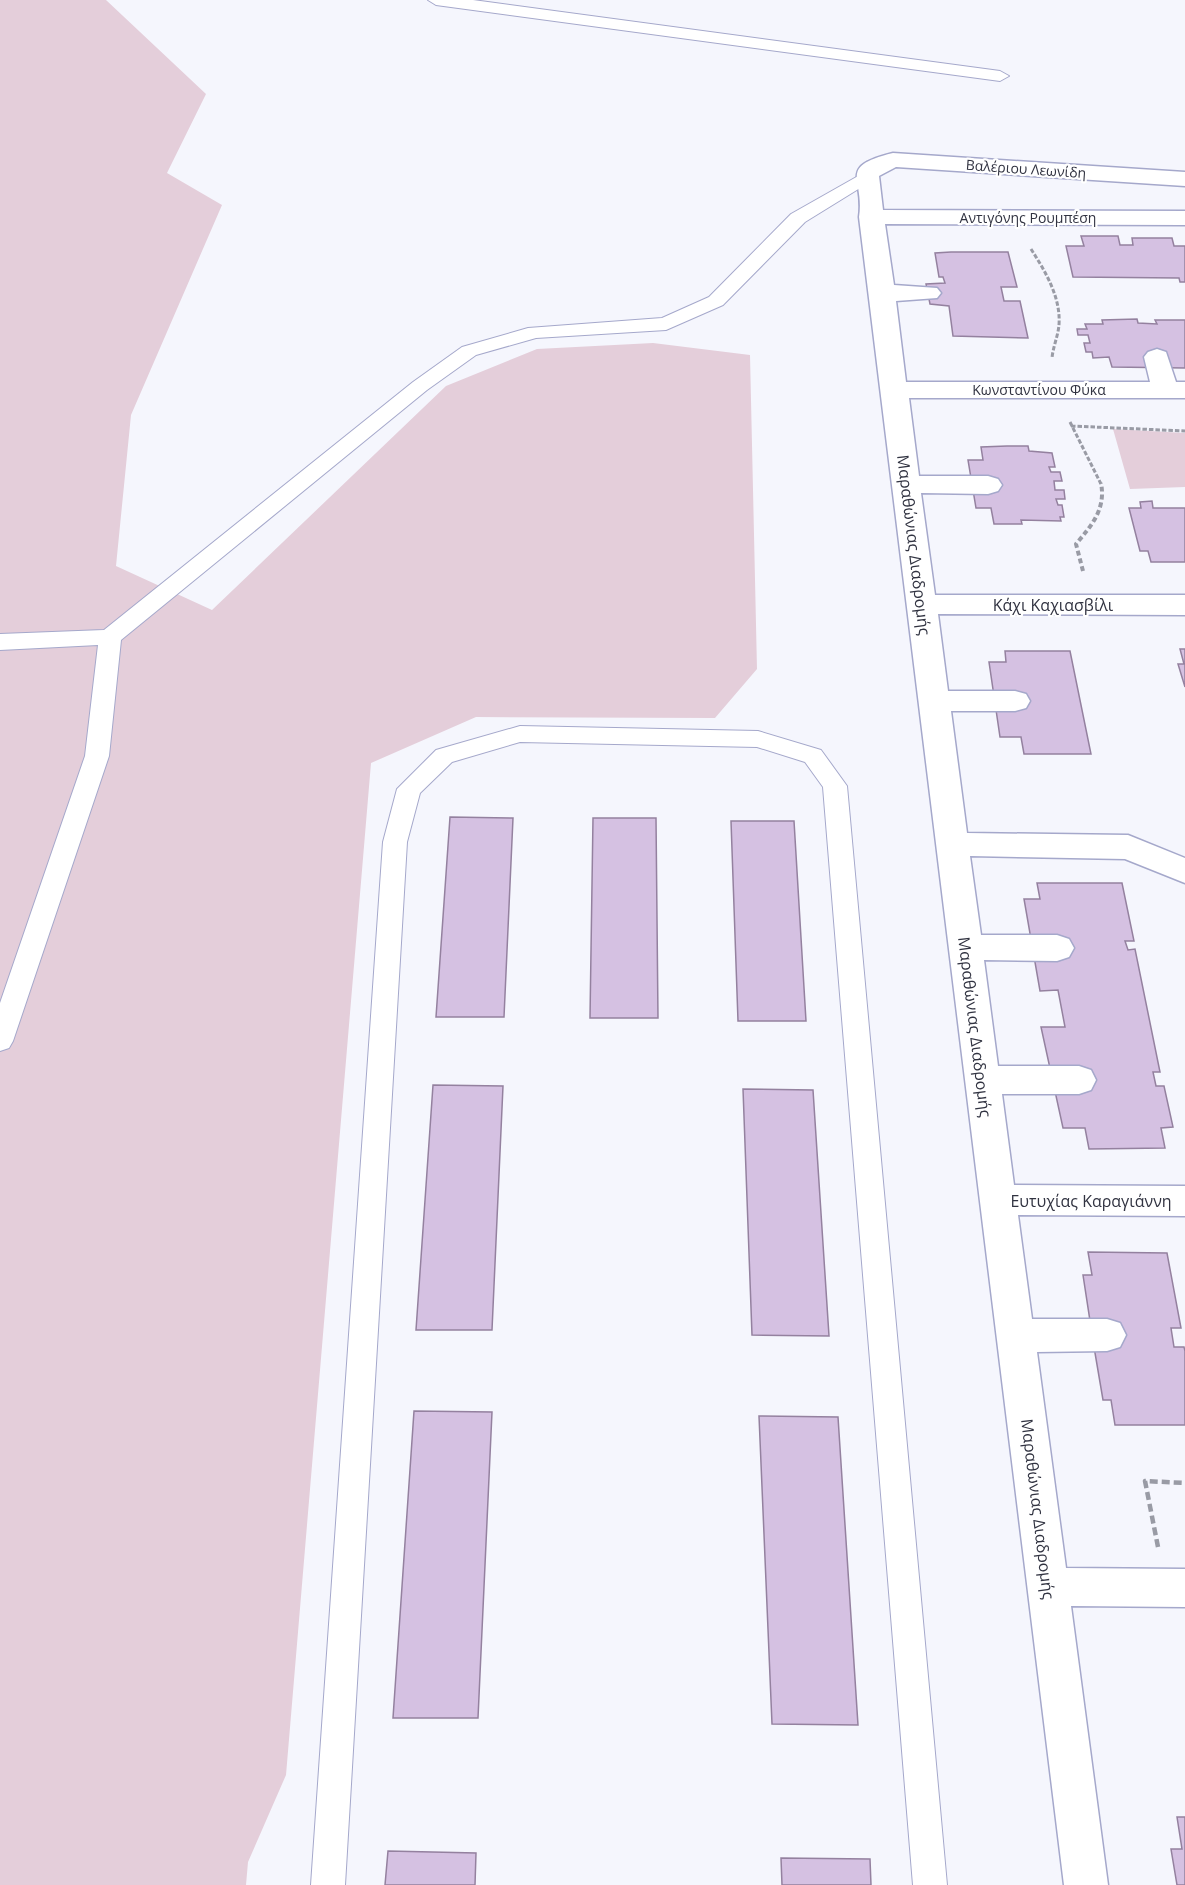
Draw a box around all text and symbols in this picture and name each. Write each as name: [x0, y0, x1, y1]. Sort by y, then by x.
street label: Βαλέριου Λεωνίδη: [965, 155, 1087, 182]
street label: Αντιγόνης Ρουμπέση: [960, 208, 1096, 227]
street label: Κωνσταντίνου Φύκα: [972, 380, 1106, 399]
street label: Μαραθώνιας Διαδρομής: [892, 453, 936, 637]
street label: Κάχι Καχιασβίλι: [993, 594, 1114, 616]
street label: Μαραθώνιας Διαδρομής: [953, 935, 997, 1119]
street label: Ευτυχίας Καραγιάννη: [1010, 1190, 1172, 1212]
street label: Μαραθώνιας Διαδρομής: [1016, 1417, 1060, 1601]

